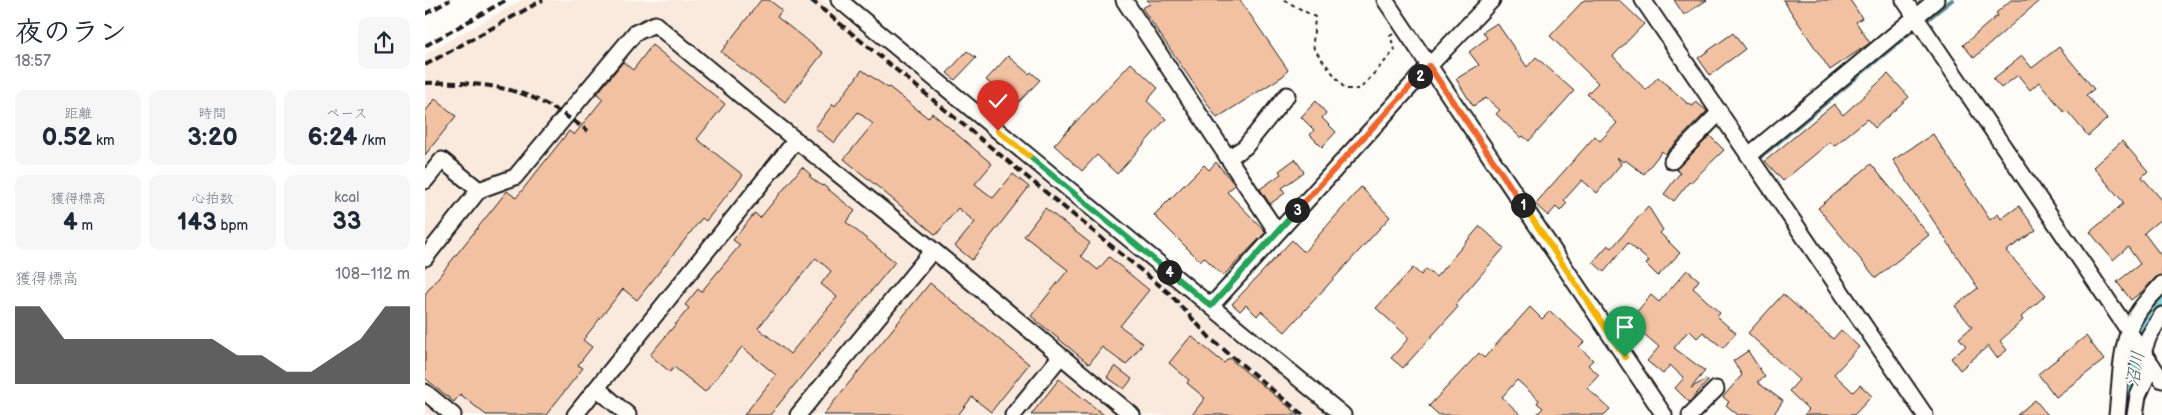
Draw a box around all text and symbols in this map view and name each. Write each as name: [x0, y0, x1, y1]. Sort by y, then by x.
text: 夜のラン: [15, 16, 127, 49]
button: share: [358, 17, 410, 69]
text: 18:57: [15, 52, 51, 71]
pin: 2: [1407, 64, 1433, 88]
text: 2: [1416, 68, 1425, 85]
pin: [977, 80, 1019, 131]
icon: check: [984, 87, 1012, 115]
text: 距離: [64, 105, 92, 122]
text: 時間: [198, 105, 226, 122]
text: ペース: [326, 105, 367, 122]
text: 0.52: [42, 122, 92, 153]
text: 3:20: [187, 122, 238, 153]
text: 6:24: [308, 122, 358, 153]
text: km: [92, 132, 115, 149]
text: /km: [358, 132, 386, 149]
text: kcal: [334, 189, 359, 206]
text: 獲得標高: [50, 190, 106, 207]
text: 心拍数: [191, 190, 233, 207]
pin: 1: [1511, 192, 1535, 218]
text: 1: [1521, 197, 1526, 214]
pin: 3: [1285, 198, 1309, 222]
text: 3: [1293, 202, 1302, 219]
text: 33: [332, 206, 361, 237]
text: 4: [63, 207, 78, 238]
text: 143: [177, 207, 217, 238]
text: m: [78, 217, 93, 234]
text: bpm: [217, 217, 248, 234]
pin: 4: [1157, 260, 1181, 284]
text: 4: [1165, 264, 1174, 281]
text: 108–112 m: [335, 265, 410, 284]
text: 獲得標高: [15, 270, 79, 289]
pin: [1604, 306, 1646, 357]
icon: arrive: [1611, 313, 1639, 341]
water label: 沼川: [2122, 350, 2149, 389]

